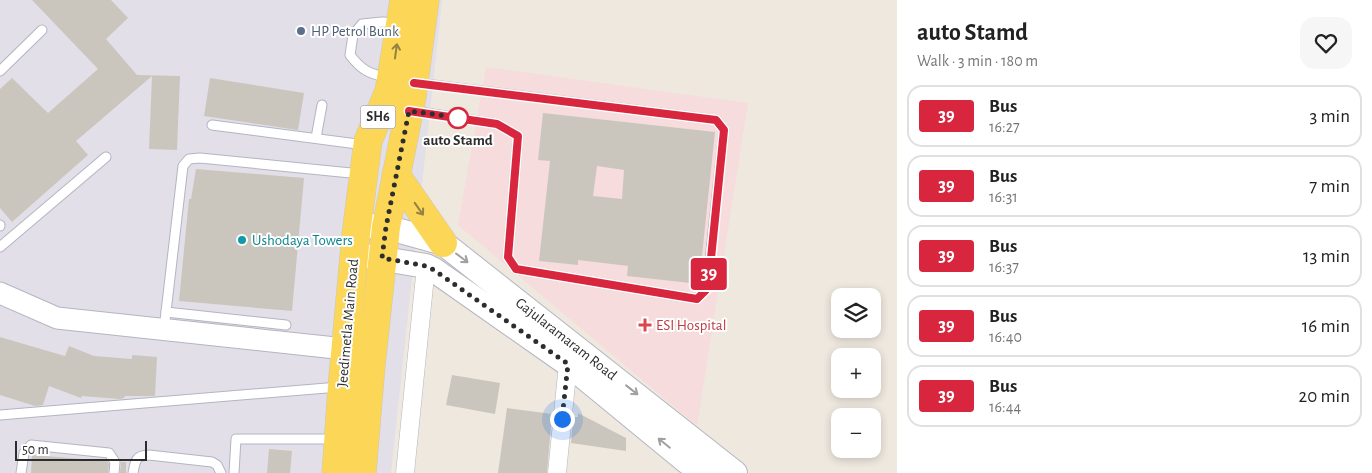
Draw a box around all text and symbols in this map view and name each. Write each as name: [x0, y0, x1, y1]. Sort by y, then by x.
button: heart: [1300, 17, 1352, 69]
text: auto Stamd: [917, 21, 1028, 45]
place label: HP Petrol Bunk: [311, 24, 399, 39]
marker: HP Petrol Bunk: [295, 25, 307, 37]
one-way arrow: [391, 43, 401, 59]
text: Walk · 3 min · 180 m: [917, 53, 1038, 69]
text: Bus: [989, 97, 1017, 116]
road number: SH6: [360, 105, 396, 128]
marker: auto Stamd: [447, 107, 469, 129]
text: 39: [938, 107, 955, 125]
text: 3 min: [1309, 107, 1350, 126]
text: 16:27: [989, 119, 1020, 135]
place label: auto Stamd: [423, 133, 493, 148]
text: Bus: [989, 167, 1017, 186]
text: 39: [938, 177, 955, 195]
text: 7 min: [1309, 177, 1350, 196]
text: 16:31: [989, 189, 1018, 205]
one-way arrow: [414, 202, 424, 216]
place label: Ushodaya Towers: [252, 233, 353, 248]
marker: Ushodaya Towers: [236, 234, 248, 246]
text: Bus: [989, 237, 1017, 256]
text: 39: [938, 247, 955, 265]
text: 13 min: [1303, 247, 1350, 266]
one-way arrow: [455, 253, 469, 263]
street label: Jeedimetla Main Road: [335, 258, 361, 388]
line badge: 39: [686, 258, 732, 290]
text: 16:37: [989, 259, 1019, 275]
text: 39: [701, 265, 717, 283]
map controls: [831, 288, 881, 458]
button: layers: [831, 288, 881, 338]
street label: Gajularamaram Road: [513, 295, 620, 383]
text: Bus: [989, 307, 1017, 326]
text: 39: [938, 317, 955, 335]
text: 16 min: [1302, 317, 1350, 336]
marker: ESI Hospital: [638, 318, 652, 332]
place label: ESI Hospital: [656, 318, 726, 333]
text: 16:40: [989, 329, 1022, 345]
button: +: [831, 348, 881, 398]
text: Bus: [989, 377, 1017, 396]
one-way arrow: [625, 385, 638, 396]
text: 39: [938, 387, 955, 405]
text: 20 min: [1299, 387, 1350, 406]
text: 16:44: [989, 399, 1021, 415]
your location: [550, 407, 575, 432]
button: −: [831, 408, 881, 458]
scale bar: [15, 438, 148, 461]
one-way arrow: [658, 438, 671, 449]
text: 50 m: [22, 443, 49, 457]

